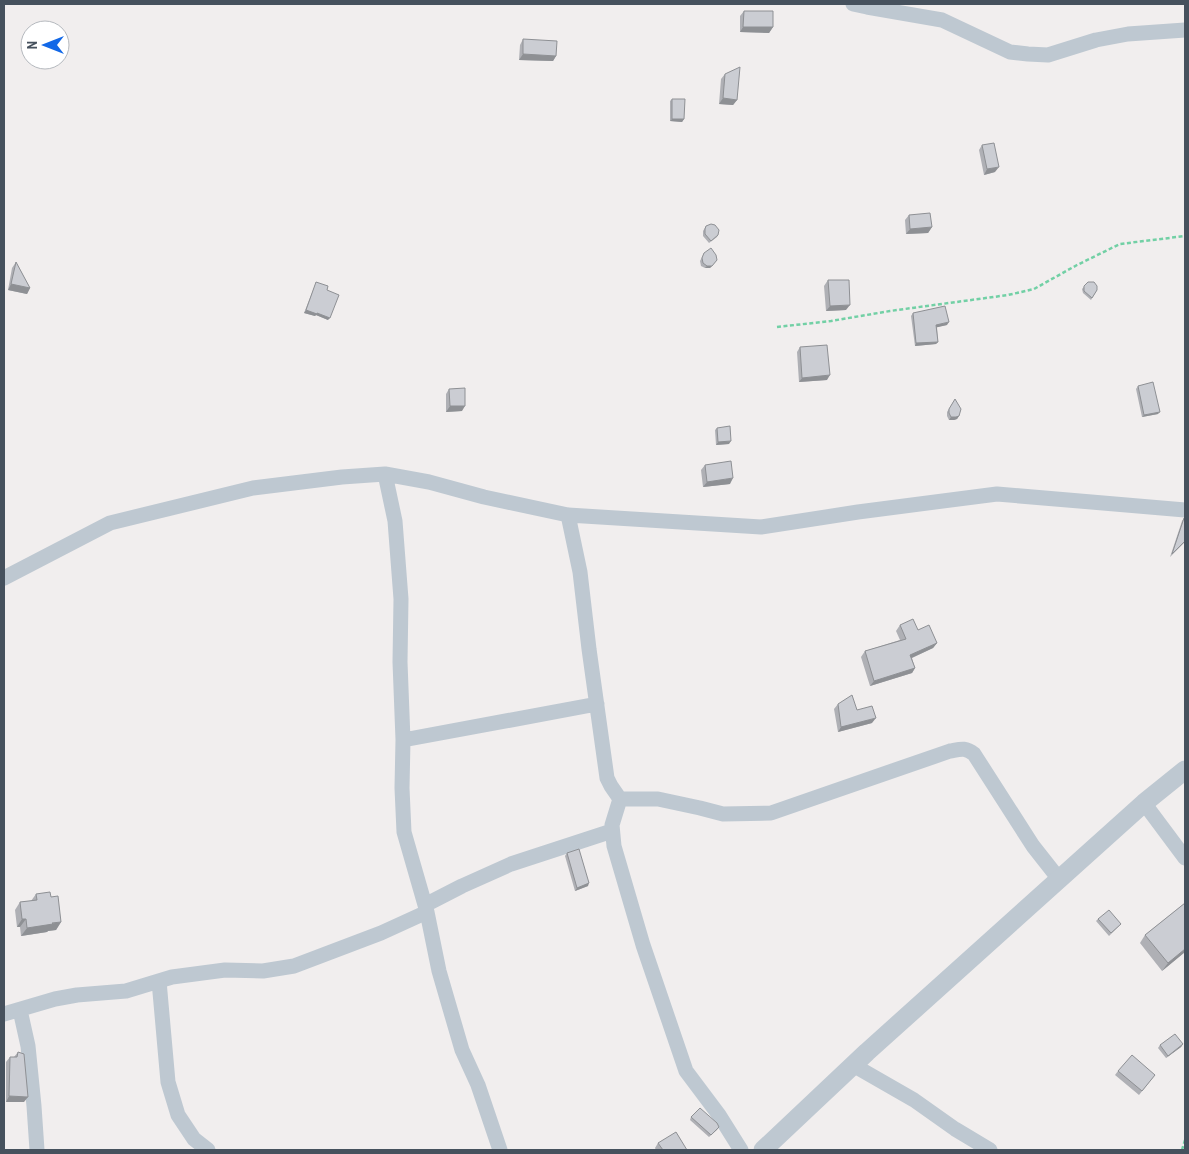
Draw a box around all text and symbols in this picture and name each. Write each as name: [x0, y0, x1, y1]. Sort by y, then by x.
north arrow: [20, 20, 70, 70]
text: N: [23, 41, 41, 49]

